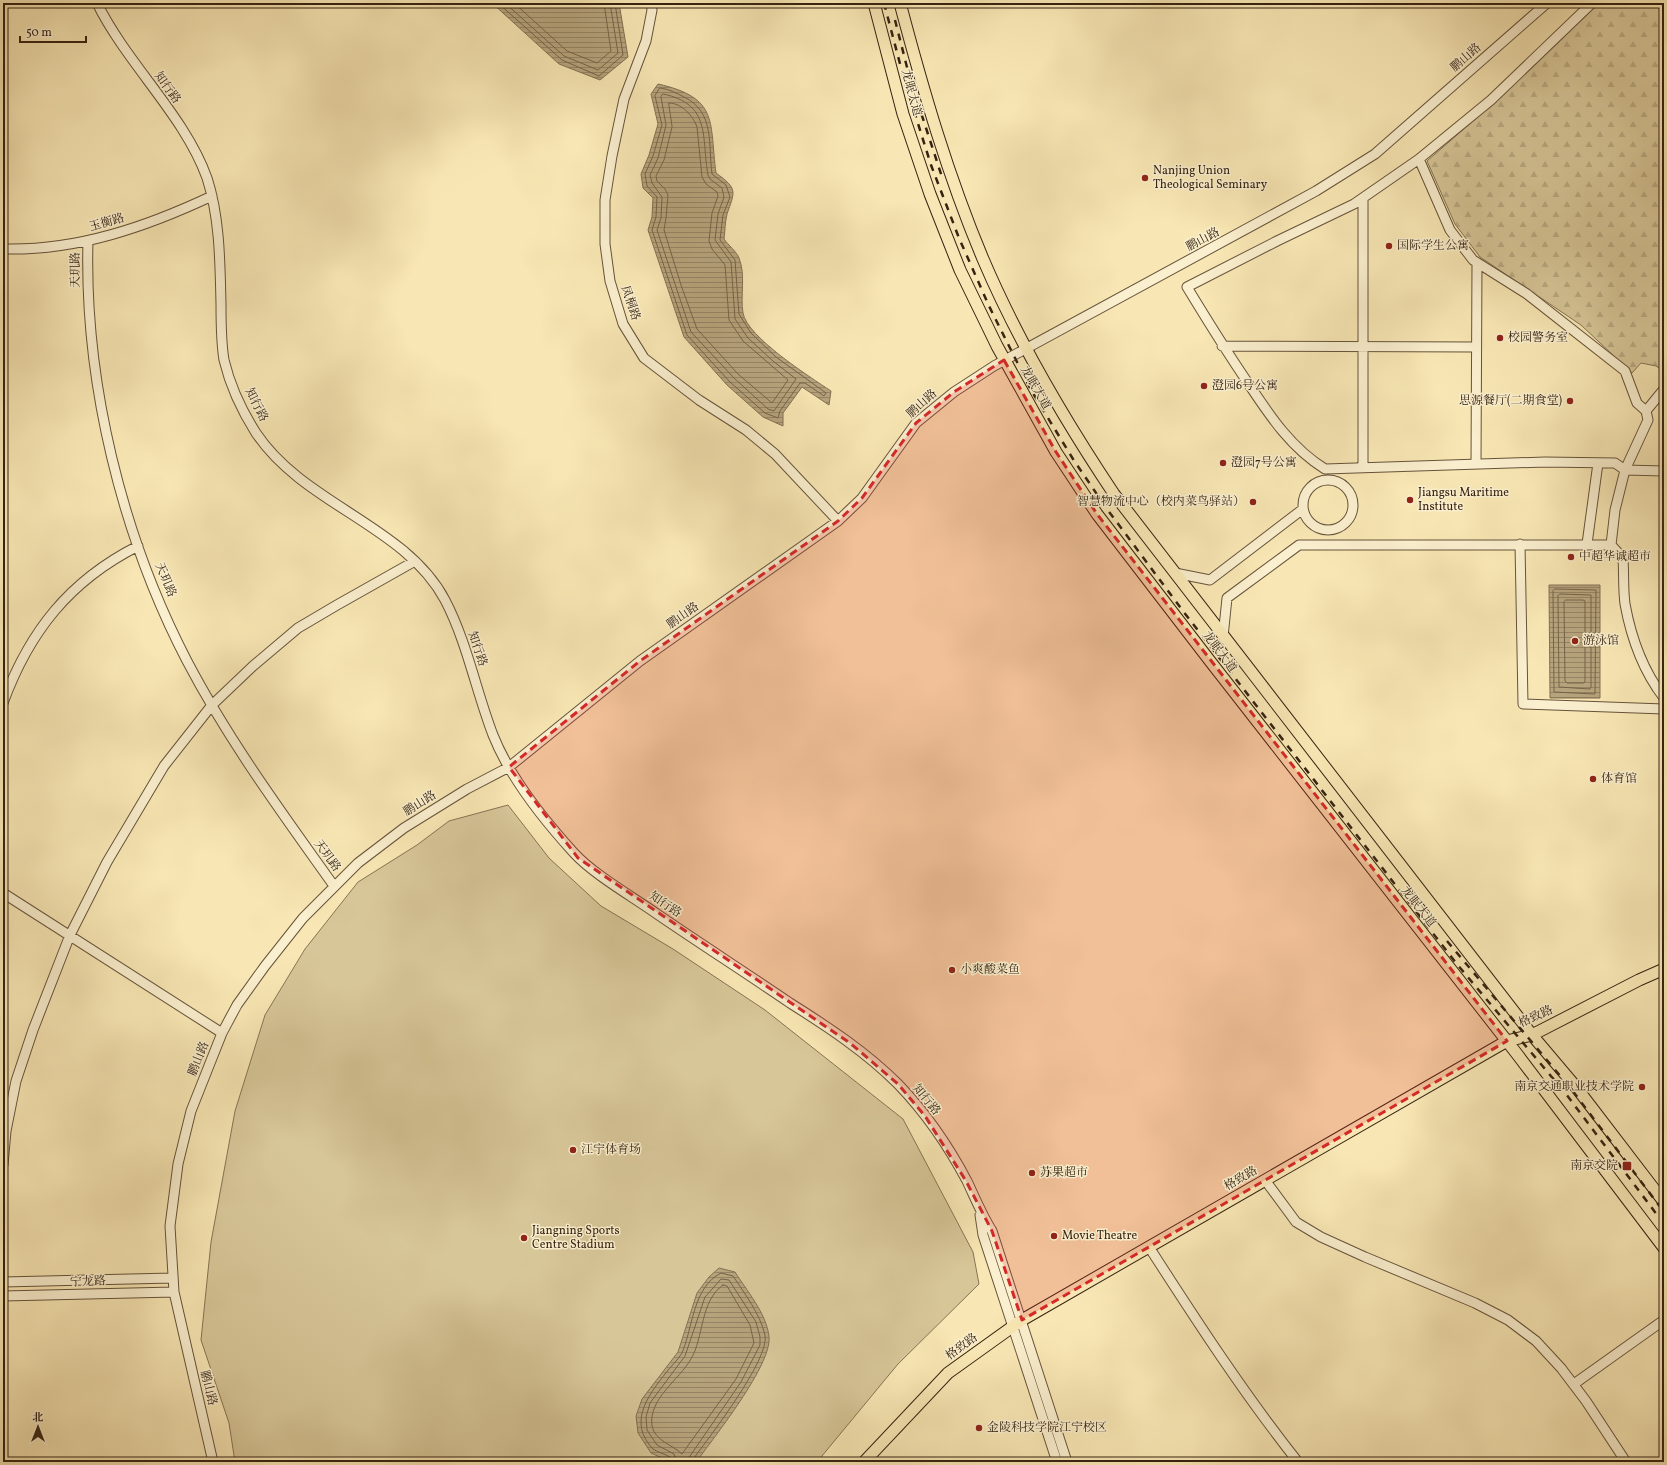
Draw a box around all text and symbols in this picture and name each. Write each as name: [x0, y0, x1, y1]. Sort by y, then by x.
scale bar: [20, 18, 86, 44]
text: 50 m: [26, 25, 52, 41]
street label: 鹏山路: [1447, 40, 1485, 76]
street label: 龙眠大道: [897, 68, 925, 118]
street label: 知行路: [150, 69, 184, 107]
place label: Nanjing Union Theological Seminary: [1153, 163, 1268, 193]
marker: Nanjing Union Theological Seminary: [1140, 173, 1150, 183]
street label: 玉衡路: [87, 210, 127, 236]
street label: 鹏山路: [1183, 224, 1223, 256]
place label: 国际学生公寓: [1397, 238, 1469, 254]
marker: 国际学生公寓: [1384, 241, 1394, 251]
street label: 天玑路: [68, 252, 84, 288]
street label: 凤桐路: [617, 283, 643, 323]
place label: 校园警务室: [1508, 330, 1568, 346]
marker: 校园警务室: [1495, 333, 1505, 343]
street label: 龙眠大道: [1016, 363, 1054, 413]
place label: 澄园6号公寓: [1212, 378, 1278, 394]
marker: 澄园6号公寓: [1199, 381, 1209, 391]
street label: 知行路: [241, 385, 271, 425]
street label: 鹏山路: [903, 386, 941, 422]
place label: 思源餐厅(二期食堂): [1459, 393, 1562, 409]
marker: 思源餐厅(二期食堂): [1565, 396, 1575, 406]
place label: 澄园7号公寓: [1231, 455, 1297, 471]
marker: 澄园7号公寓: [1218, 458, 1228, 468]
place label: Jiangsu Maritime Institute: [1418, 485, 1509, 515]
place label: 智慧物流中心（校内菜鸟驿站）: [1077, 494, 1245, 510]
marker: Jiangsu Maritime Institute: [1405, 495, 1415, 505]
marker: 智慧物流中心（校内菜鸟驿站）: [1248, 497, 1258, 507]
place label: 中超华诚超市: [1579, 549, 1651, 565]
marker: 中超华诚超市: [1566, 552, 1576, 562]
street label: 天玑路: [151, 560, 179, 600]
street label: 鹏山路: [664, 599, 702, 633]
street label: 龙眠大道: [1198, 628, 1240, 676]
street label: 知行路: [464, 629, 490, 669]
place label: 游泳馆: [1583, 633, 1619, 649]
marker: 游泳馆: [1570, 636, 1580, 646]
place label: 体育馆: [1601, 771, 1637, 787]
marker: 体育馆: [1588, 774, 1598, 784]
street label: 鹏山路: [400, 788, 440, 820]
street label: 天玑路: [310, 837, 344, 875]
street label: 龙眠大道: [1397, 883, 1439, 931]
street label: 知行路: [646, 888, 684, 922]
place label: 小爽酸菜鱼: [960, 962, 1020, 978]
marker: 小爽酸菜鱼: [947, 965, 957, 975]
street label: 格致路: [1516, 1002, 1556, 1032]
street label: 鹏山路: [185, 1039, 213, 1079]
place label: 南京交通职业技术学院: [1514, 1079, 1634, 1095]
street label: 知行路: [908, 1081, 944, 1119]
marker: 南京交通职业技术学院: [1637, 1082, 1647, 1092]
place label: 江宁体育场: [581, 1142, 641, 1158]
marker: 江宁体育场: [568, 1145, 578, 1155]
place label: 南京交院: [1570, 1158, 1618, 1174]
marker: 南京交院: [1621, 1160, 1633, 1172]
street label: 格致路: [1221, 1163, 1261, 1195]
place label: 苏果超市: [1040, 1165, 1088, 1181]
marker: 苏果超市: [1027, 1168, 1037, 1178]
place label: Jiangning Sports Centre Stadium: [532, 1223, 620, 1253]
place label: Movie Theatre: [1062, 1228, 1138, 1244]
marker: Movie Theatre: [1049, 1231, 1059, 1241]
marker: Jiangning Sports Centre Stadium: [519, 1233, 529, 1243]
street label: 宁龙路: [70, 1273, 106, 1291]
street label: 格致路: [943, 1330, 981, 1364]
street label: 鹏山路: [196, 1369, 220, 1407]
north arrow: [18, 1407, 58, 1447]
text: 北: [33, 1411, 44, 1426]
place label: 金陵科技学院江宁校区: [987, 1420, 1107, 1436]
marker: 金陵科技学院江宁校区: [974, 1423, 984, 1433]

